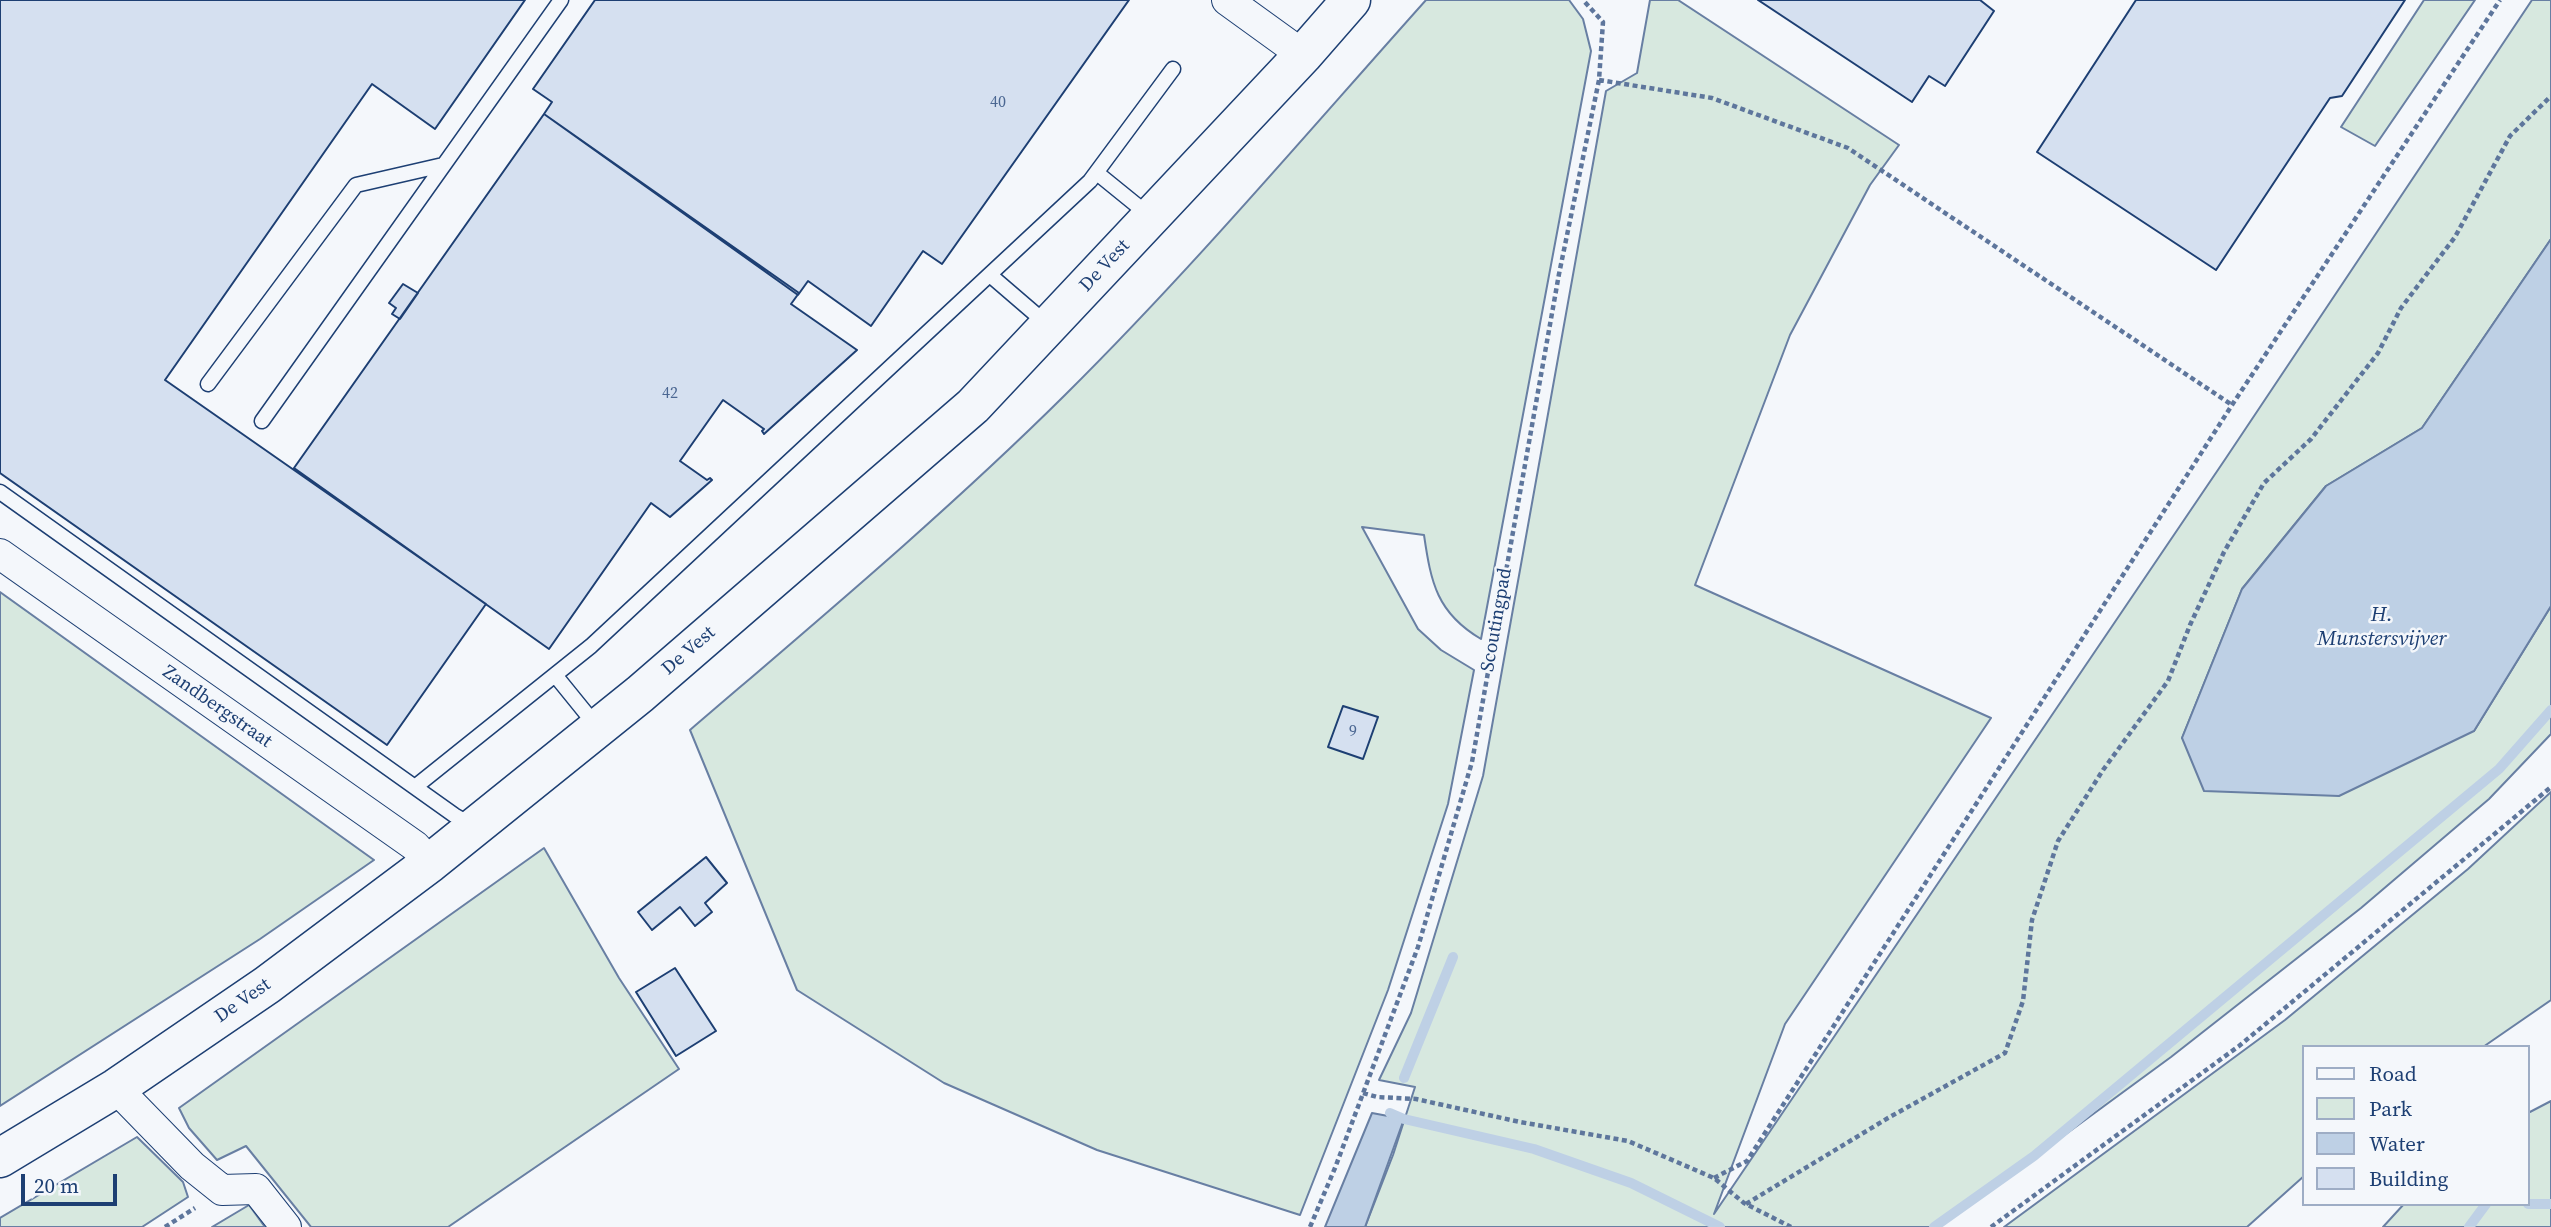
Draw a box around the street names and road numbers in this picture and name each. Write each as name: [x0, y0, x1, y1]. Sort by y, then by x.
street label: De Vest: [1075, 235, 1135, 297]
street label: Scoutingpad: [1477, 566, 1517, 674]
street label: De Vest: [658, 622, 720, 680]
street label: Zandbergstraat: [158, 661, 276, 753]
street label: De Vest: [211, 974, 275, 1028]

